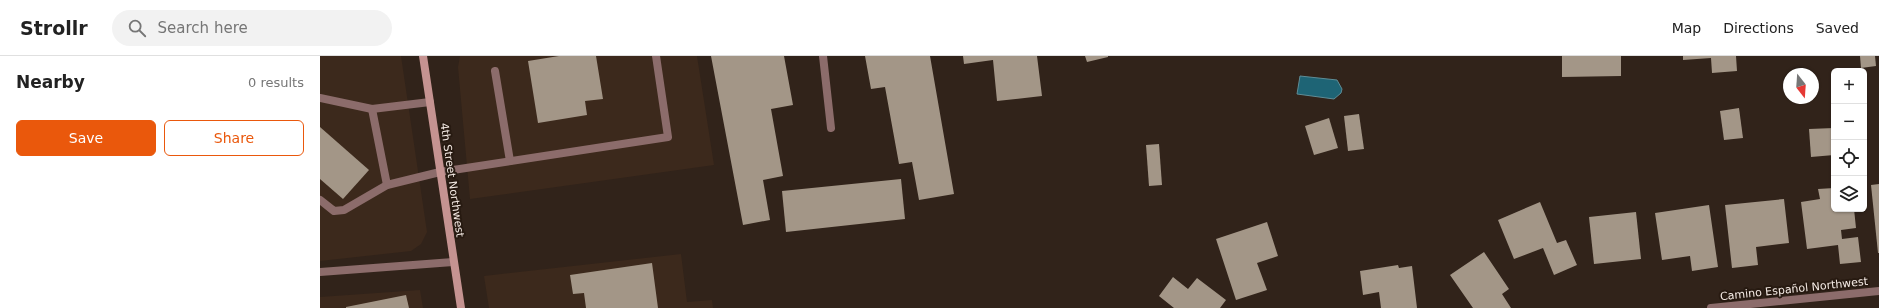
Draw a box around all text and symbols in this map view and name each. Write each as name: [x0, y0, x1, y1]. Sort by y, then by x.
search box: [112, 10, 392, 46]
text: Strollr: [20, 17, 88, 39]
icon: search: [126, 17, 148, 39]
text: Search here: [158, 19, 248, 37]
text: Map: [1672, 20, 1701, 36]
text: Directions: [1723, 20, 1794, 36]
text: Saved: [1816, 20, 1859, 36]
north arrow: [1783, 68, 1819, 104]
map controls: [1831, 68, 1867, 212]
button: +: [1831, 68, 1867, 104]
text: Nearby: [16, 72, 85, 92]
text: 0 results: [248, 75, 304, 90]
button: −: [1831, 104, 1867, 140]
button: Save: [16, 120, 156, 156]
button: Share: [164, 120, 304, 156]
street label: 4th Street Northwest: [438, 122, 467, 239]
button: locate: [1831, 140, 1867, 176]
button: layers: [1831, 176, 1867, 212]
street label: Camino Español Northwest: [1719, 275, 1869, 303]

